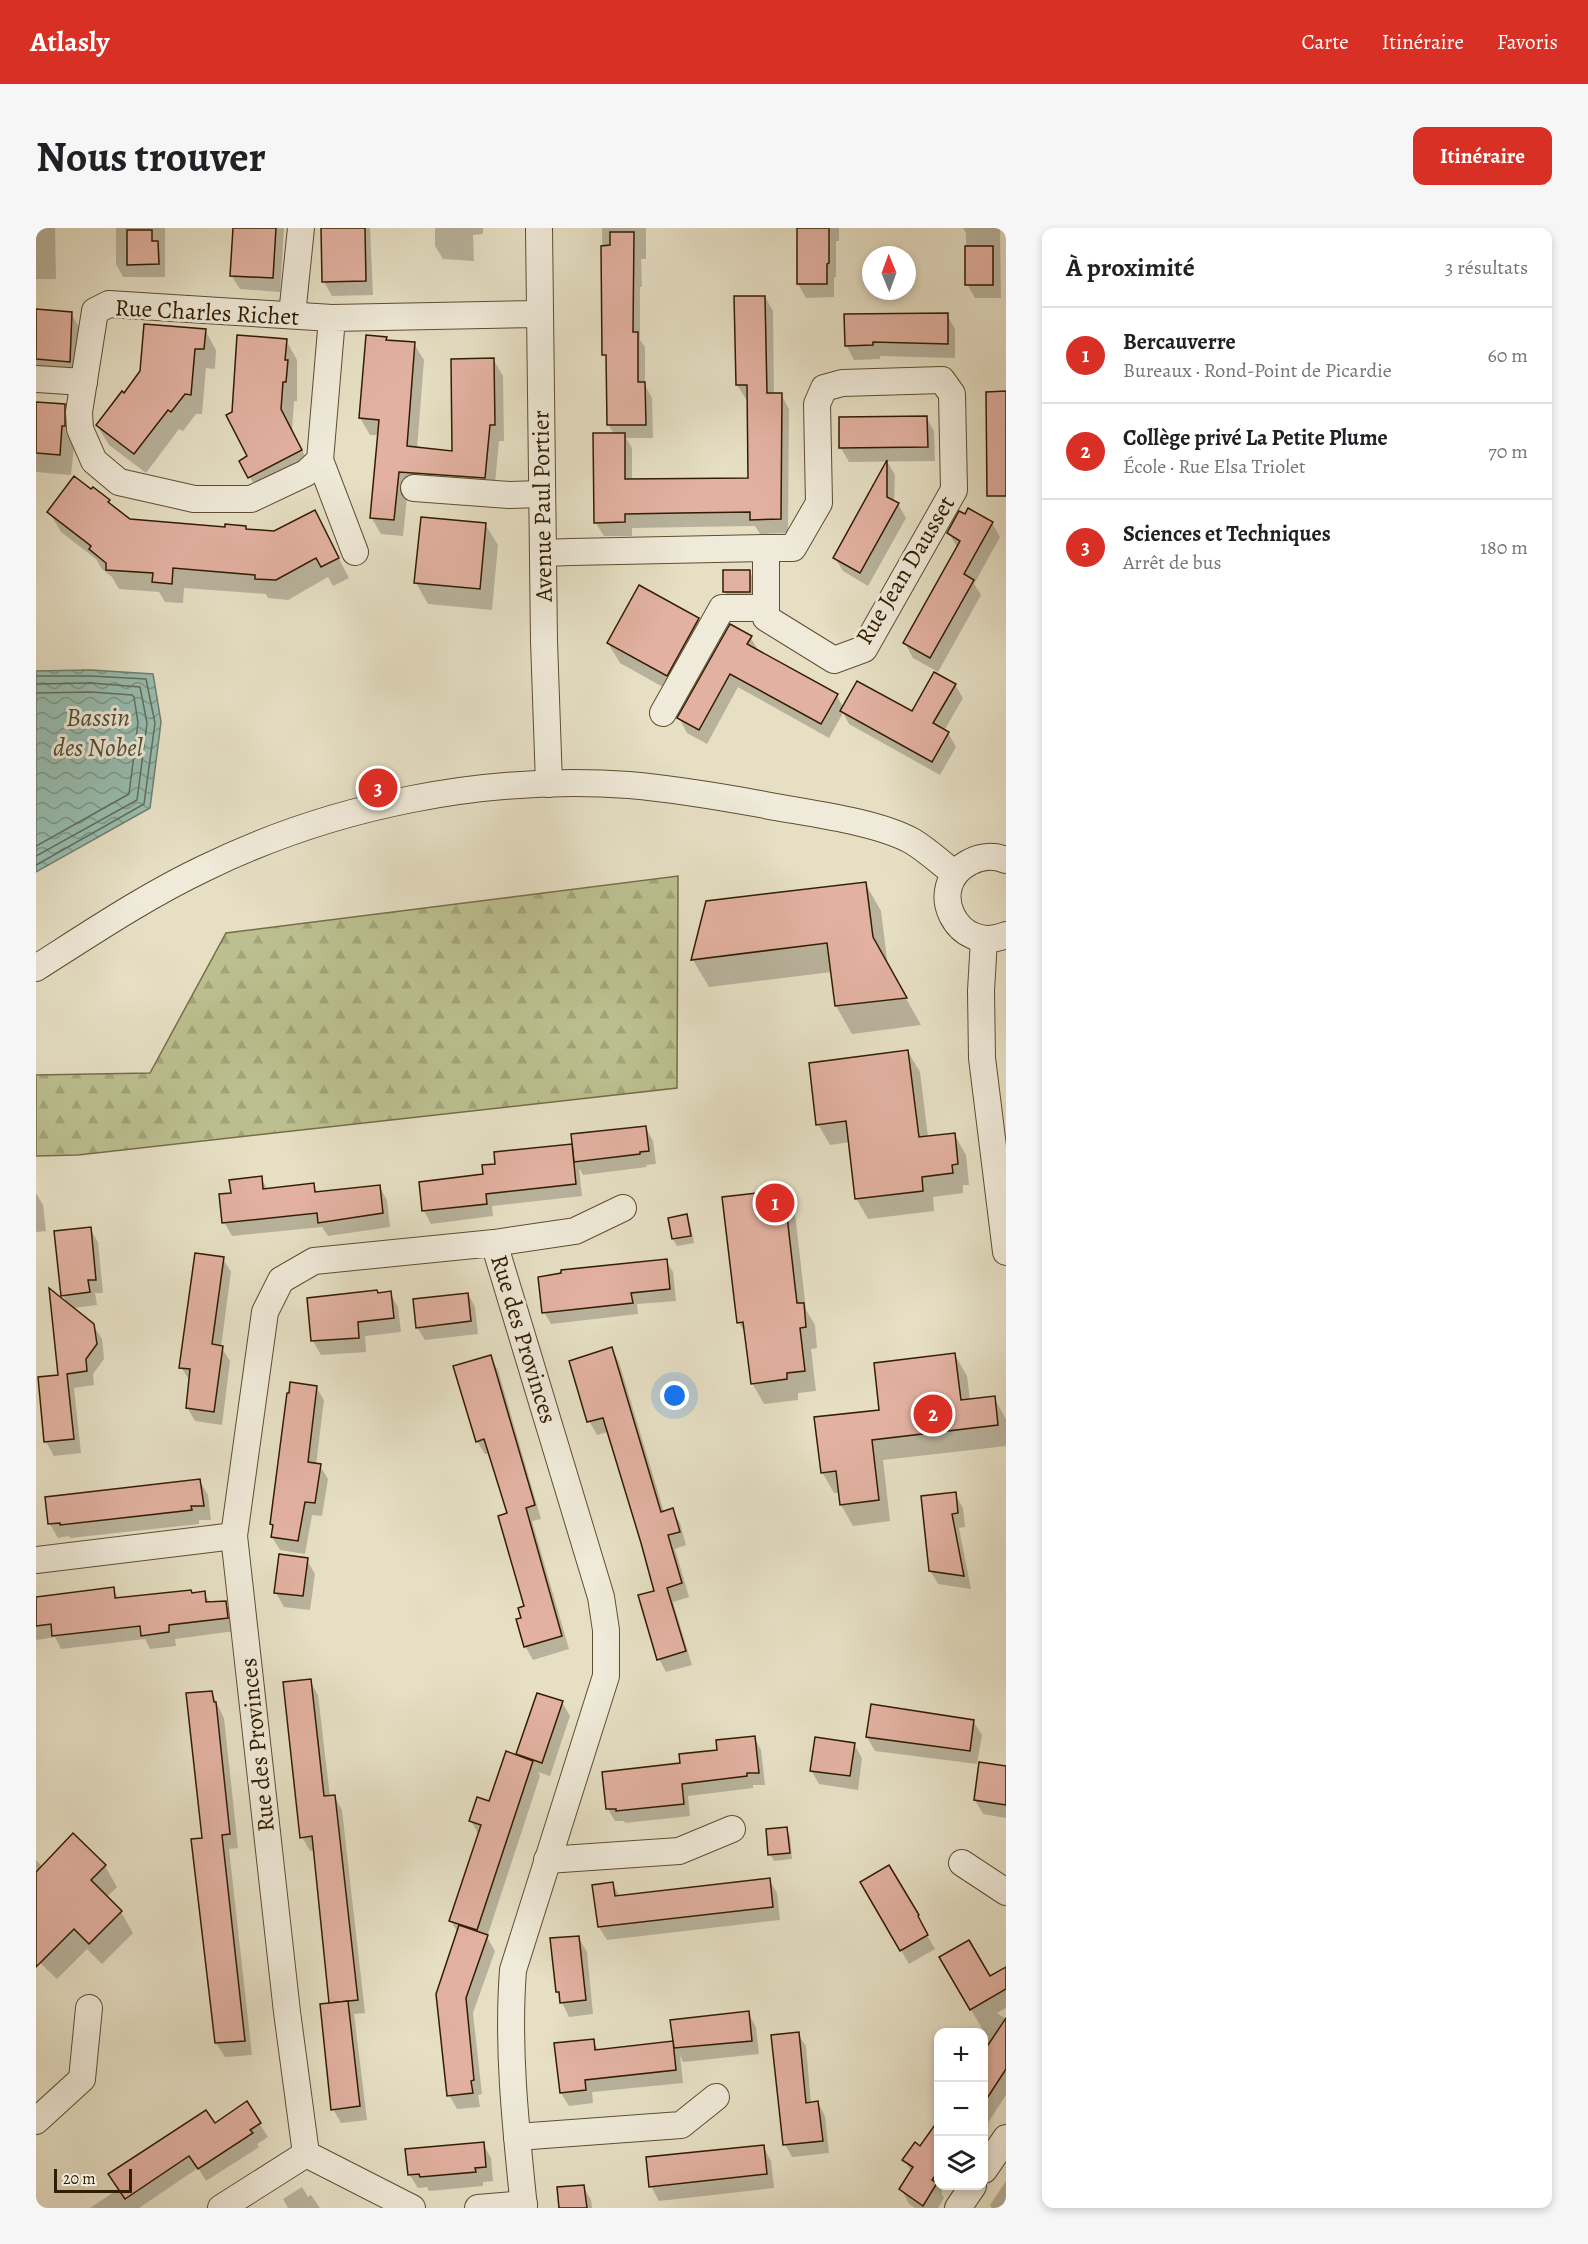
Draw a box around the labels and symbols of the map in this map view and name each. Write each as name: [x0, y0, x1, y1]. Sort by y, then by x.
north arrow: [862, 246, 916, 300]
street label: Rue Charles Richet: [114, 291, 300, 333]
street label: Avenue Paul Portier: [524, 410, 560, 603]
street label: Rue Jean Dausset: [848, 490, 962, 650]
water label: Bassin des Nobel: [53, 700, 144, 765]
pin: 3: [358, 766, 398, 810]
pin: 1: [756, 1180, 794, 1226]
street label: Rue des Provinces: [483, 1251, 565, 1427]
your location: [660, 1381, 689, 1410]
pin: 2: [914, 1392, 952, 1436]
street label: Rue des Provinces: [232, 1656, 282, 1834]
scale bar: [54, 2166, 132, 2194]

